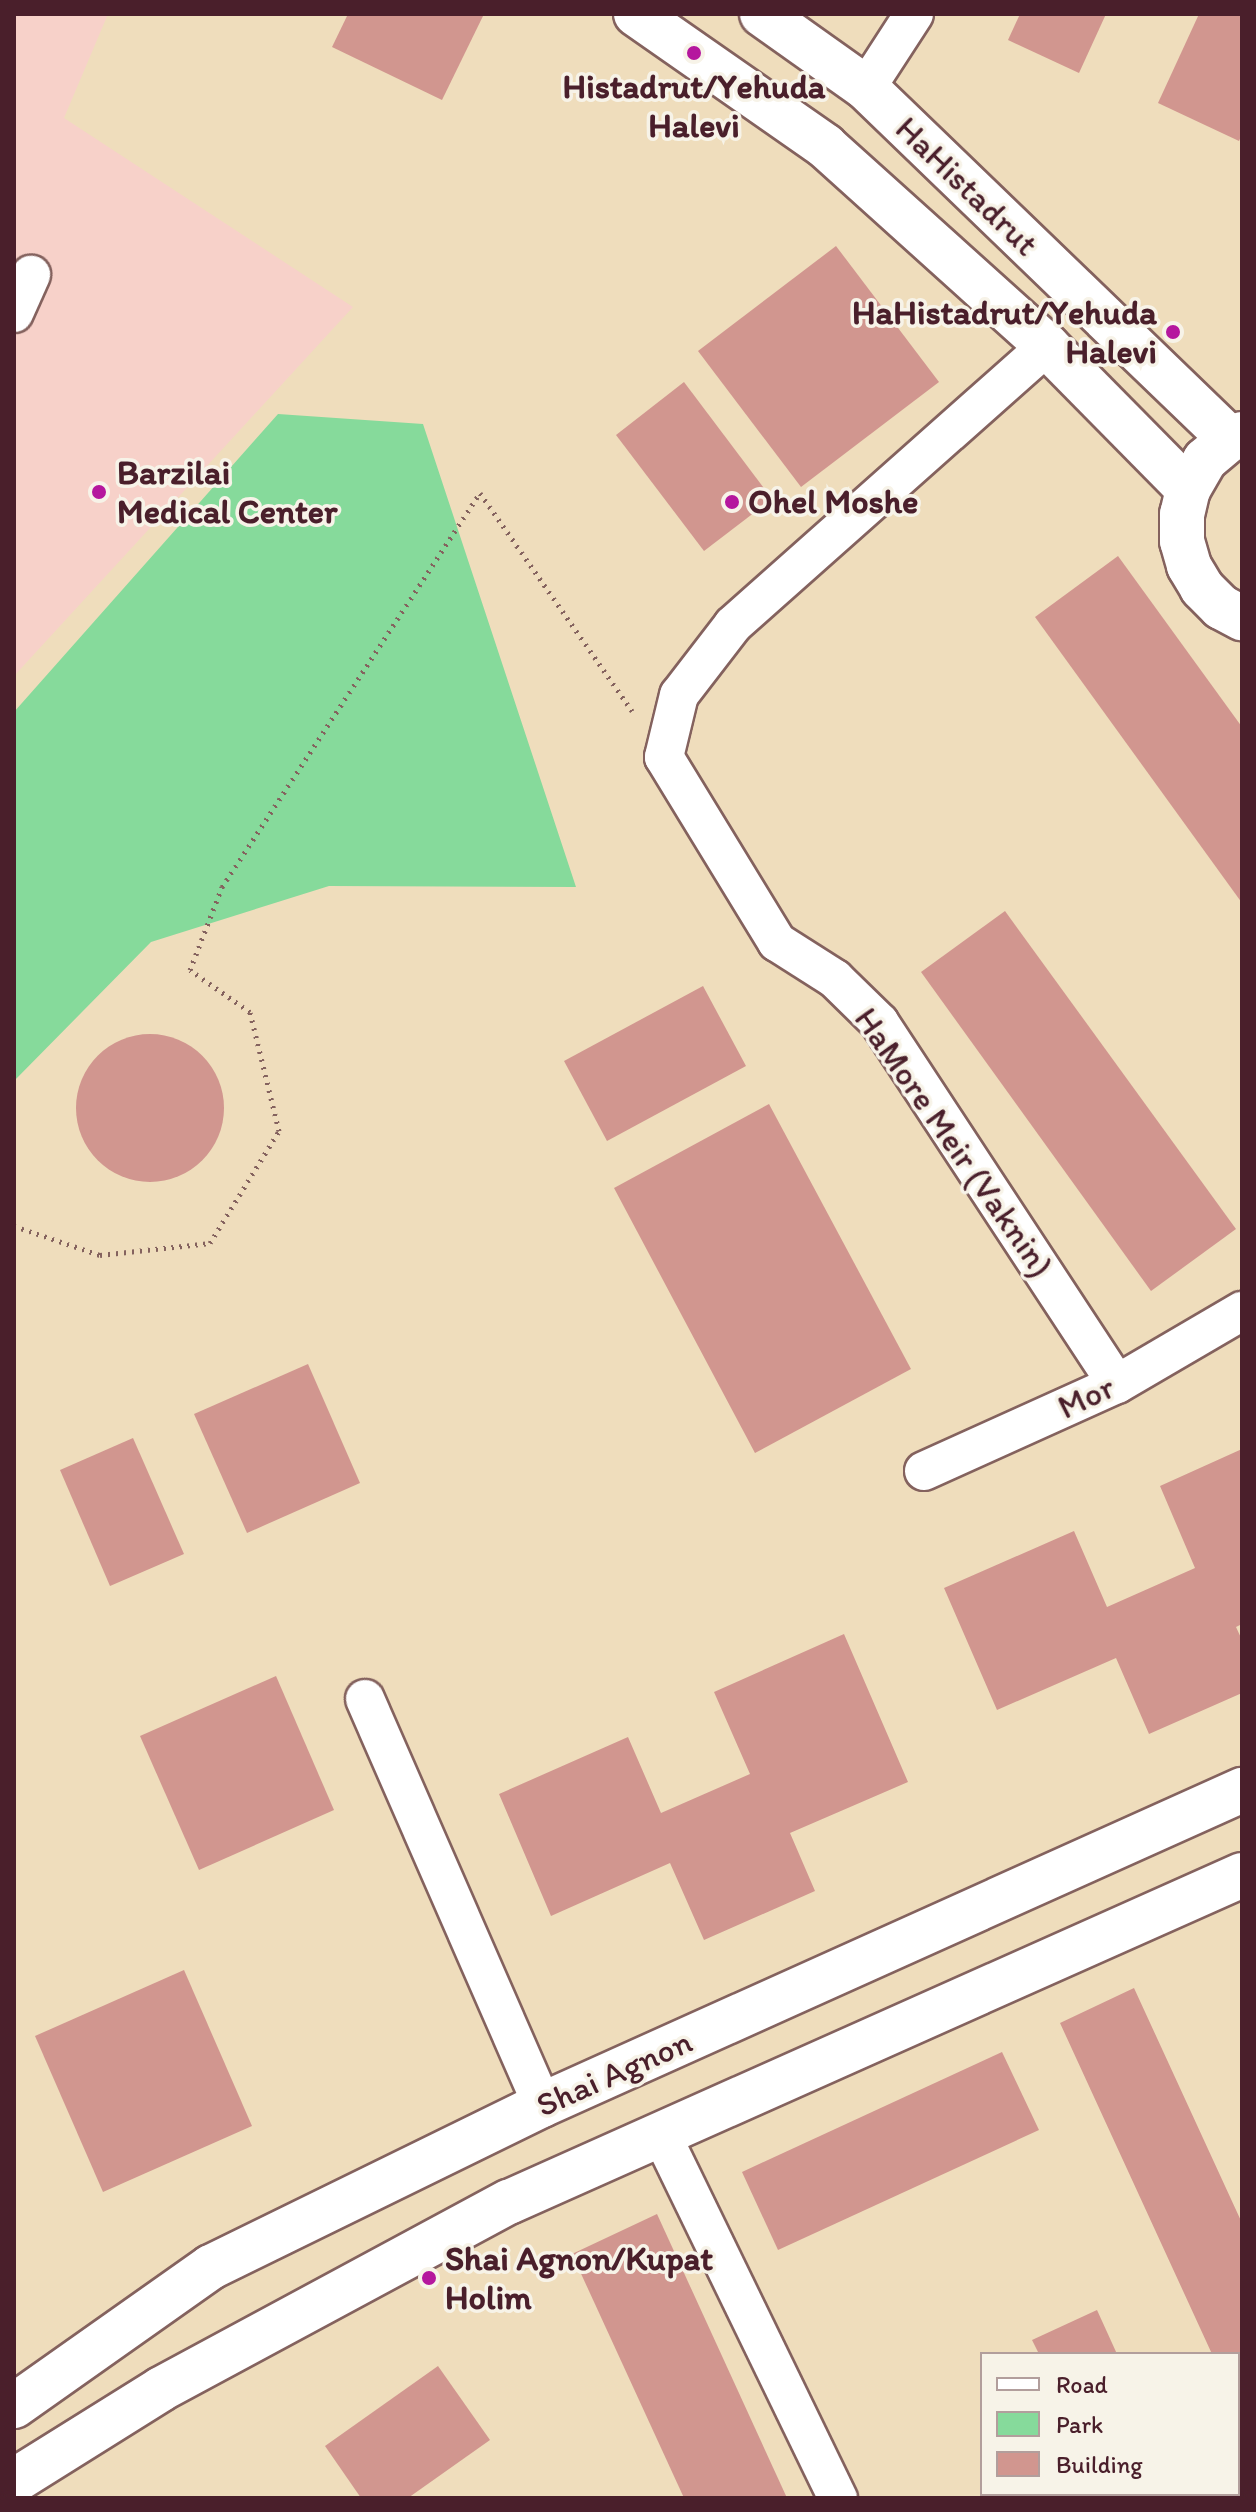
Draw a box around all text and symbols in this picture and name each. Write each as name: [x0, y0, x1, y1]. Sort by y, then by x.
marker: Histadrut/Yehuda Halevi: [685, 44, 703, 62]
place label: Histadrut/Yehuda Halevi: [563, 66, 825, 146]
street label: HaHistadrut: [887, 108, 1047, 264]
place label: HaHistadrut/Yehuda Halevi: [852, 292, 1157, 372]
marker: HaHistadrut/Yehuda Halevi: [1164, 323, 1182, 341]
place label: Barzilai Medical Center: [117, 452, 337, 532]
marker: Barzilai Medical Center: [88, 481, 110, 503]
place label: Ohel Moshe: [748, 482, 917, 522]
marker: Ohel Moshe: [723, 493, 741, 511]
street label: HaMore Meir (Vaknin): [846, 1000, 1062, 1284]
street label: Mor: [1051, 1366, 1121, 1428]
street label: Shai Agnon: [530, 2021, 698, 2125]
place label: Shai Agnon/Kupat Holim: [445, 2238, 712, 2318]
marker: Shai Agnon/Kupat Holim: [420, 2269, 438, 2287]
legend: [980, 2352, 1240, 2496]
text: Road: [1056, 2370, 1108, 2399]
text: Park: [1056, 2410, 1103, 2439]
text: Building: [1056, 2450, 1143, 2479]

